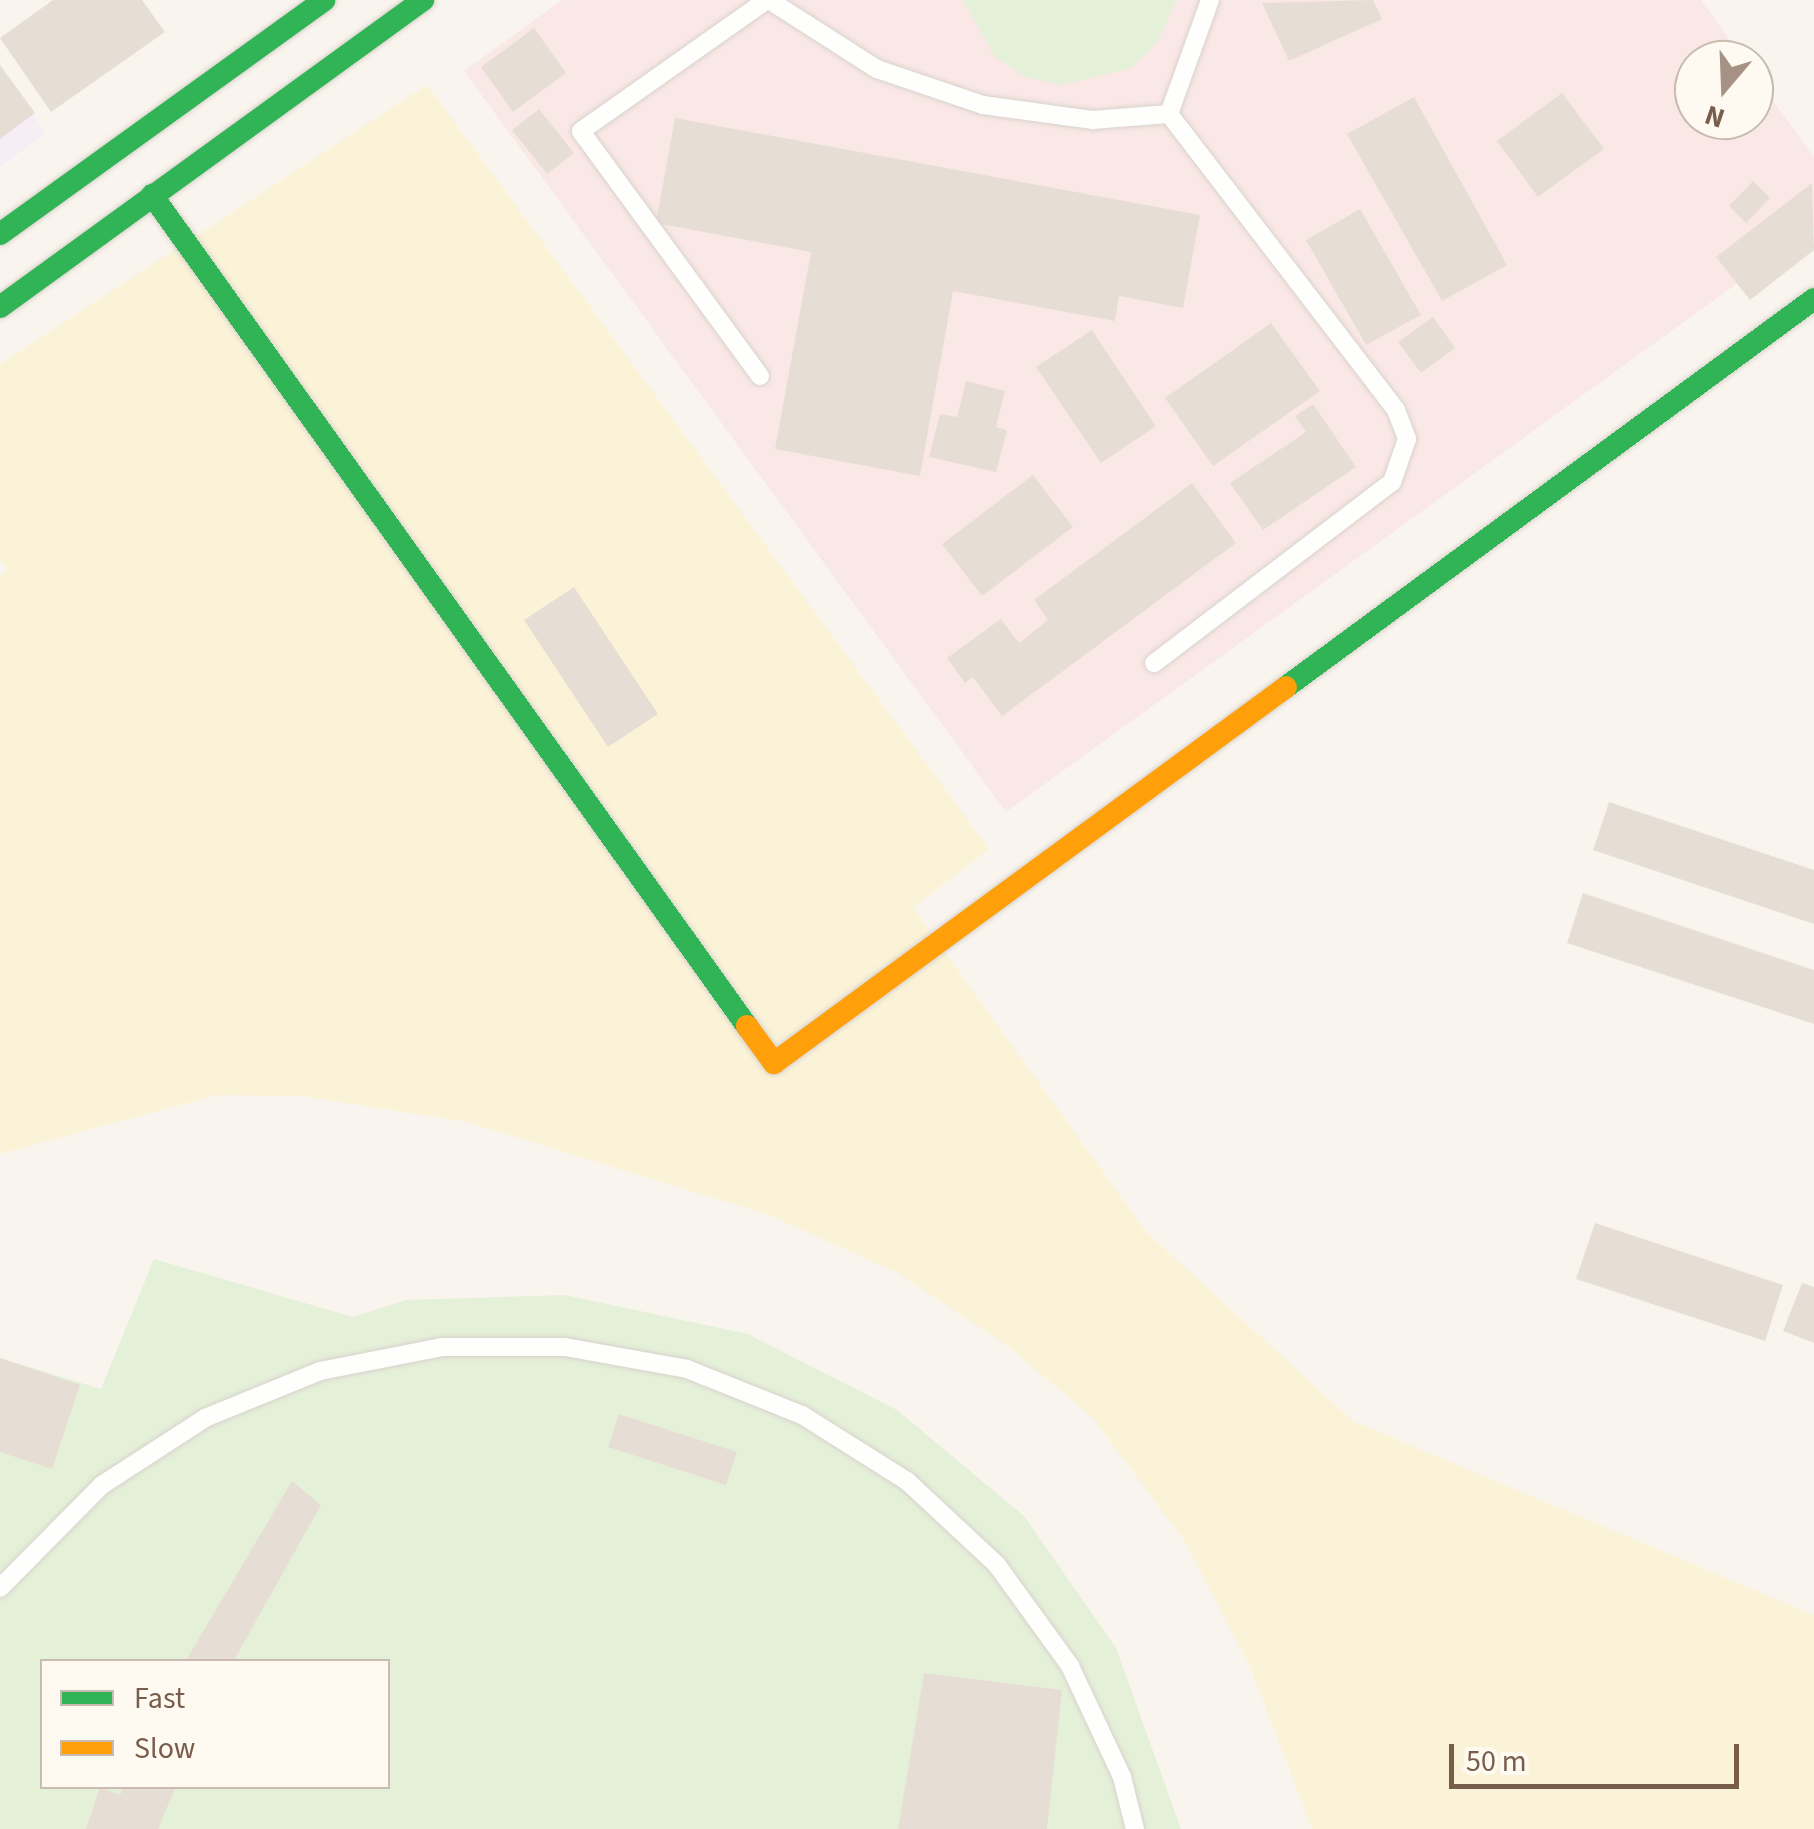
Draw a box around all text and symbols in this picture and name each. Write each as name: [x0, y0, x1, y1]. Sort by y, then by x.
north arrow: [1674, 40, 1774, 140]
text: N: [1700, 95, 1730, 138]
legend: [40, 1659, 390, 1789]
text: Fast: [134, 1677, 185, 1720]
scale bar: [1454, 1724, 1744, 1786]
text: Slow: [134, 1727, 195, 1770]
text: 50 m: [1466, 1740, 1527, 1783]

